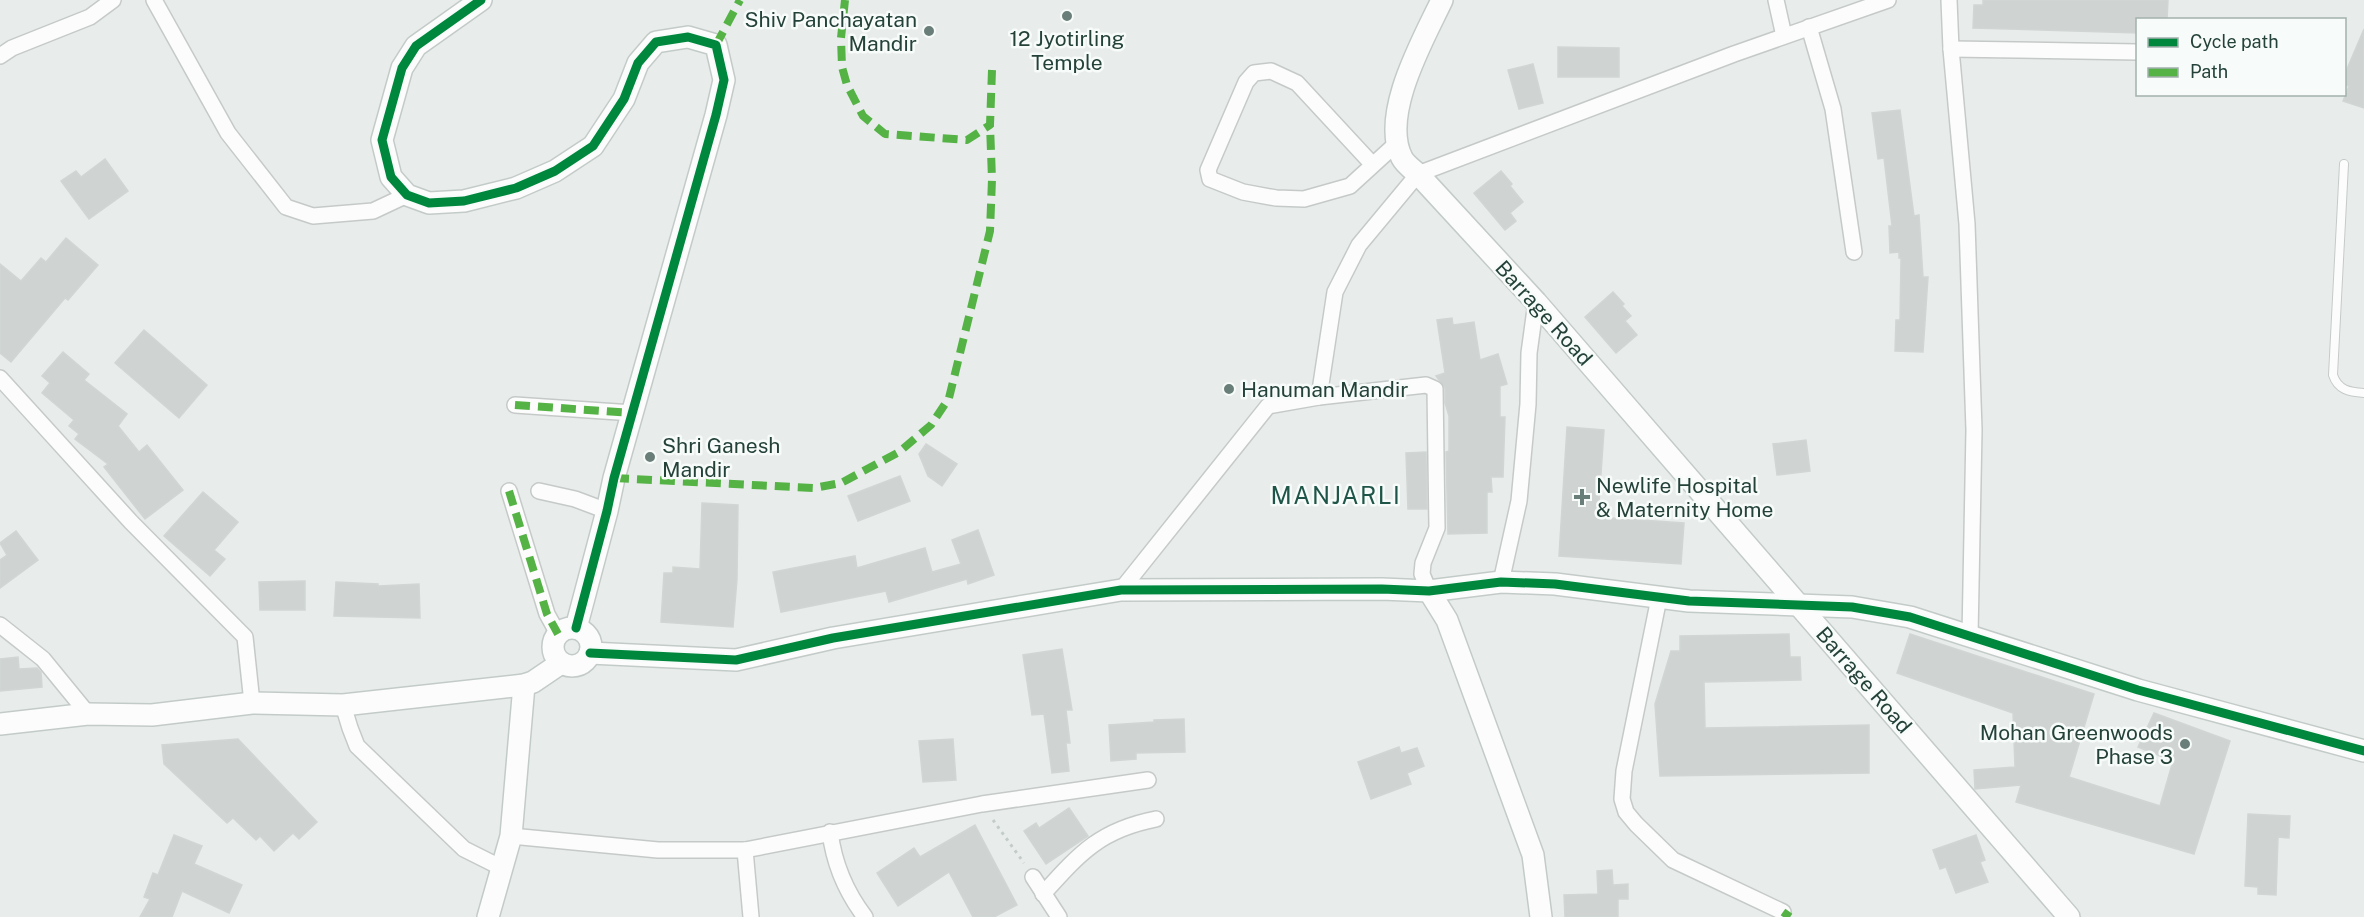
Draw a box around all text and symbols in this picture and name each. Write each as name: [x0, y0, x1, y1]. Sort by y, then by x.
place label: Shiv Panchayatan Mandir: [745, 7, 917, 56]
marker: 12 Jyotirling Temple: [1060, 9, 1074, 23]
legend: [2136, 18, 2346, 96]
marker: Shiv Panchayatan Mandir: [922, 24, 936, 38]
place label: 12 Jyotirling Temple: [1009, 26, 1125, 75]
text: Cycle path: [2190, 31, 2279, 52]
text: Path: [2190, 61, 2228, 82]
street label: Barrage Road: [1490, 255, 1598, 371]
place label: Hanuman Mandir: [1241, 377, 1409, 402]
marker: Hanuman Mandir: [1222, 382, 1236, 396]
place label: Shri Ganesh Mandir: [662, 433, 780, 482]
marker: Shri Ganesh Mandir: [643, 450, 657, 464]
place label: Newlife Hospital & Maternity Home: [1596, 473, 1773, 522]
district label: MANJARLI: [1271, 481, 1401, 509]
marker: Newlife Hospital & Maternity Home: [1573, 488, 1591, 506]
street label: Barrage Road: [1811, 622, 1917, 738]
place label: Mohan Greenwoods Phase 3: [1980, 720, 2173, 769]
marker: Mohan Greenwoods Phase 3: [2178, 737, 2192, 751]

